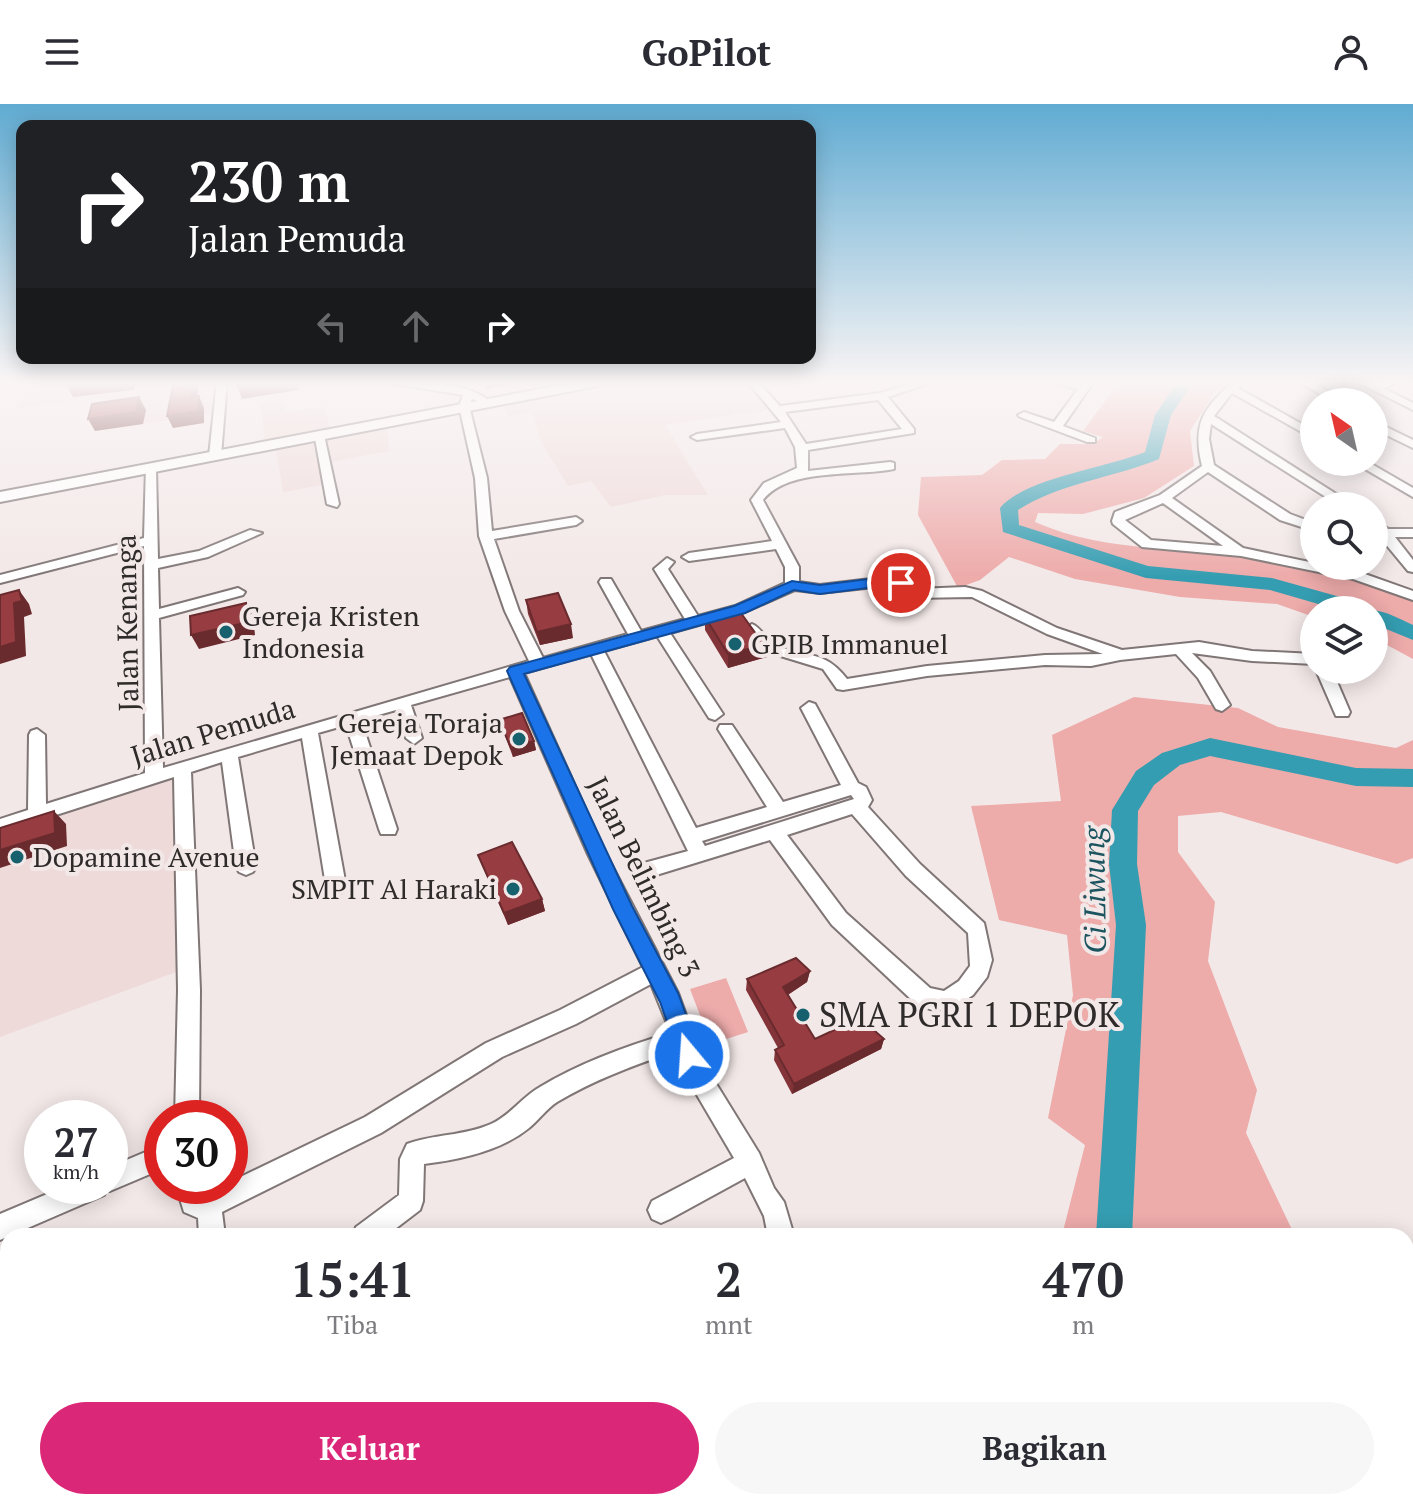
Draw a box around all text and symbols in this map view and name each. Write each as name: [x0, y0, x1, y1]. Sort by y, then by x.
text: GoPilot: [642, 29, 771, 76]
icon: menu: [40, 30, 84, 74]
icon: person: [1329, 30, 1373, 74]
text: 230 m: [188, 144, 350, 218]
icon: right: [56, 152, 160, 256]
text: Jalan Pemuda: [188, 215, 406, 262]
icon: left: [310, 304, 354, 348]
icon: ahead: [394, 304, 438, 348]
icon: right: [478, 304, 522, 348]
north arrow: [1300, 388, 1388, 476]
map controls: [1300, 388, 1388, 684]
button: search: [1300, 492, 1388, 580]
street label: Jalan Kenanga: [106, 534, 147, 712]
pin: [867, 549, 935, 617]
icon: arrive: [879, 561, 923, 605]
button: layers: [1300, 596, 1388, 684]
place label: Gereja Kristen Indonesia: [242, 597, 420, 666]
marker: Gereja Kristen Indonesia: [217, 623, 235, 641]
place label: GPIB Immanuel: [751, 625, 948, 662]
marker: GPIB Immanuel: [726, 635, 744, 653]
street label: Jalan Pemuda: [126, 689, 299, 774]
place label: Gereja Toraja Jemaat Depok: [330, 704, 504, 773]
marker: Gereja Toraja Jemaat Depok: [510, 730, 528, 748]
street label: Jalan Belimbing 3: [580, 770, 709, 983]
water label: Ci Liwung: [1073, 824, 1115, 954]
place label: Dopamine Avenue: [33, 838, 260, 875]
marker: Dopamine Avenue: [8, 848, 26, 866]
place label: SMPIT Al Haraki: [291, 870, 497, 907]
marker: SMPIT Al Haraki: [504, 880, 522, 898]
place label: SMA PGRI 1 DEPOK: [819, 992, 1120, 1037]
marker: SMA PGRI 1 DEPOK: [794, 1006, 812, 1024]
position arrow: [647, 1013, 731, 1097]
speed limit sign: 30: [144, 1100, 248, 1204]
text: 27: [53, 1115, 99, 1168]
text: km/h: [53, 1158, 99, 1185]
text: 15:41: [290, 1247, 415, 1311]
text: 2: [715, 1247, 742, 1311]
text: 470: [1043, 1247, 1124, 1311]
text: Tiba: [327, 1307, 378, 1341]
text: mnt: [705, 1307, 753, 1341]
text: m: [1072, 1307, 1094, 1341]
button: Keluar: [40, 1402, 699, 1494]
button: Bagikan: [715, 1402, 1374, 1494]

